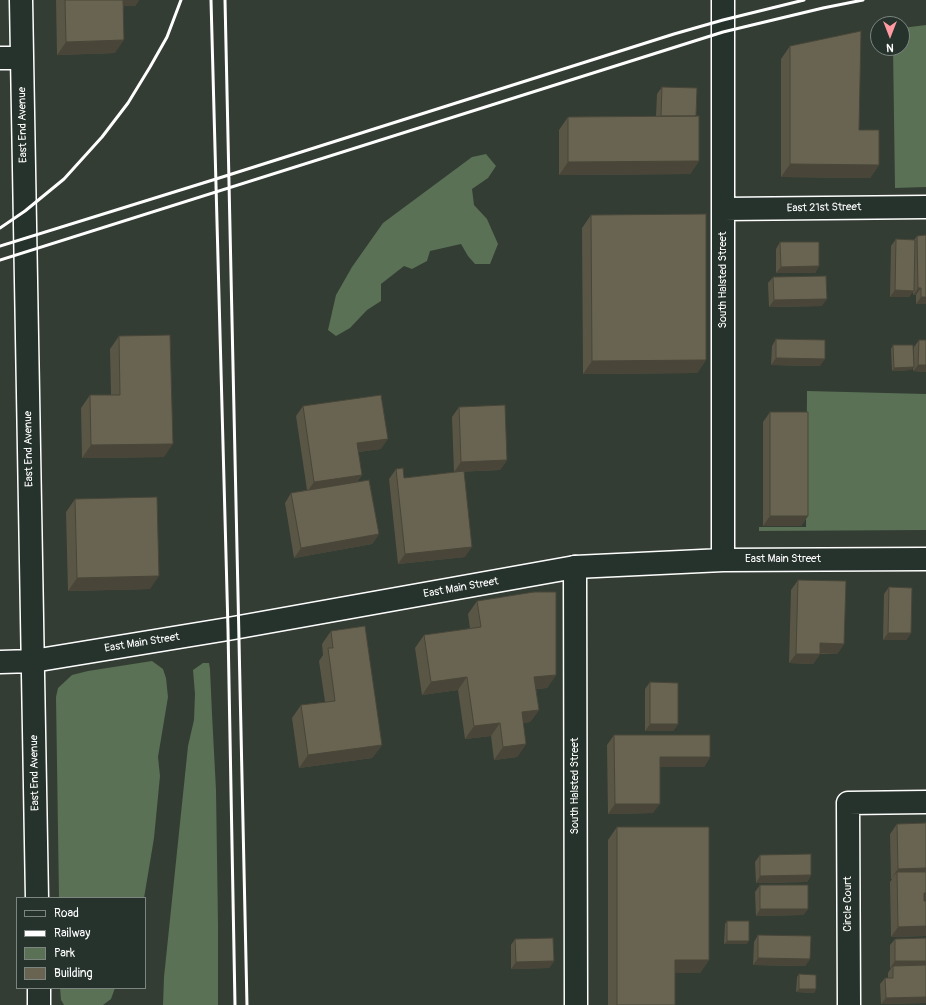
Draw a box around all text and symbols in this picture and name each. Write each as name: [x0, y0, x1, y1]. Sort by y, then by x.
north arrow: [870, 16, 910, 56]
text: N: [886, 41, 894, 54]
street label: East End Avenue: [16, 87, 30, 163]
street label: East 21st Street: [787, 201, 861, 215]
street label: South Halsted Street: [716, 232, 730, 328]
street label: East End Avenue: [22, 411, 36, 487]
street label: East Main Street: [745, 552, 821, 566]
street label: East Main Street: [422, 575, 500, 601]
street label: East Main Street: [103, 631, 181, 655]
street label: East End Avenue: [28, 735, 42, 811]
street label: South Halsted Street: [568, 738, 582, 834]
street label: Circle Court: [841, 876, 855, 932]
legend: [16, 897, 146, 989]
text: Road: [54, 906, 79, 921]
text: Railway: [54, 926, 90, 941]
text: Park: [54, 946, 75, 961]
text: Building: [54, 966, 93, 981]

